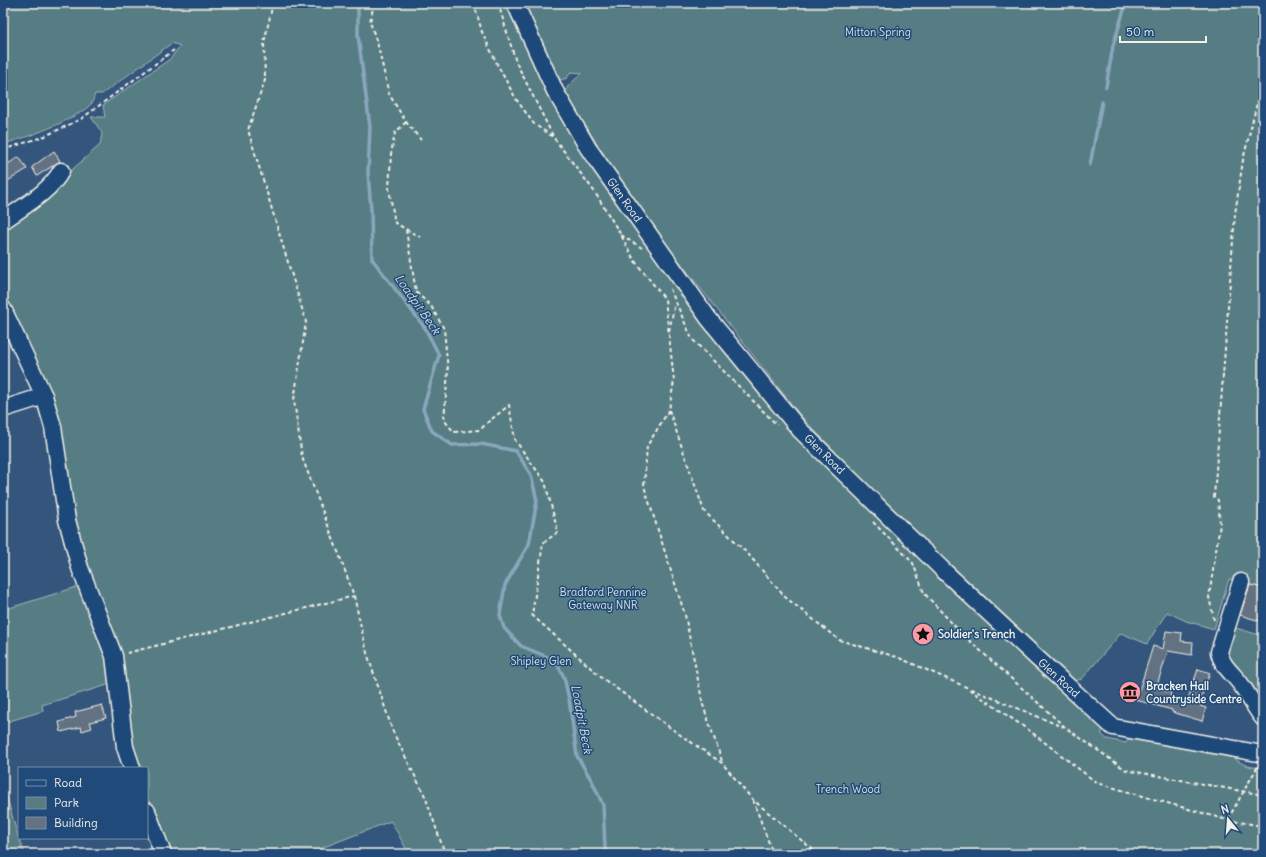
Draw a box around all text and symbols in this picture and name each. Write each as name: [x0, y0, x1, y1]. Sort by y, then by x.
scale bar: [1120, 18, 1206, 44]
text: 50 m: [1126, 24, 1155, 39]
park label: Mitton Spring: [845, 25, 911, 39]
street label: Glen Road: [604, 175, 645, 225]
water label: Loadpit Beck: [392, 271, 445, 338]
street label: Glen Road: [801, 431, 848, 477]
park label: Bradford Pennine Gateway NNR: [560, 585, 647, 612]
place icon: Soldier's Trench: [910, 621, 936, 647]
place label: Soldier's Trench: [938, 627, 1016, 641]
park label: Shipley Glen: [510, 654, 572, 668]
street label: Glen Road: [1035, 655, 1083, 701]
museum icon: Bracken Hall Countryside Centre: [1117, 679, 1143, 705]
place label: Bracken Hall Countryside Centre: [1146, 679, 1242, 707]
water label: Loadpit Beck: [568, 683, 596, 756]
legend: [18, 767, 148, 839]
text: Road: [54, 775, 82, 790]
park label: Trench Wood: [816, 782, 881, 796]
text: Park: [54, 795, 79, 810]
north arrow: [1208, 799, 1248, 839]
text: N: [1219, 802, 1231, 817]
text: Building: [54, 815, 98, 830]

